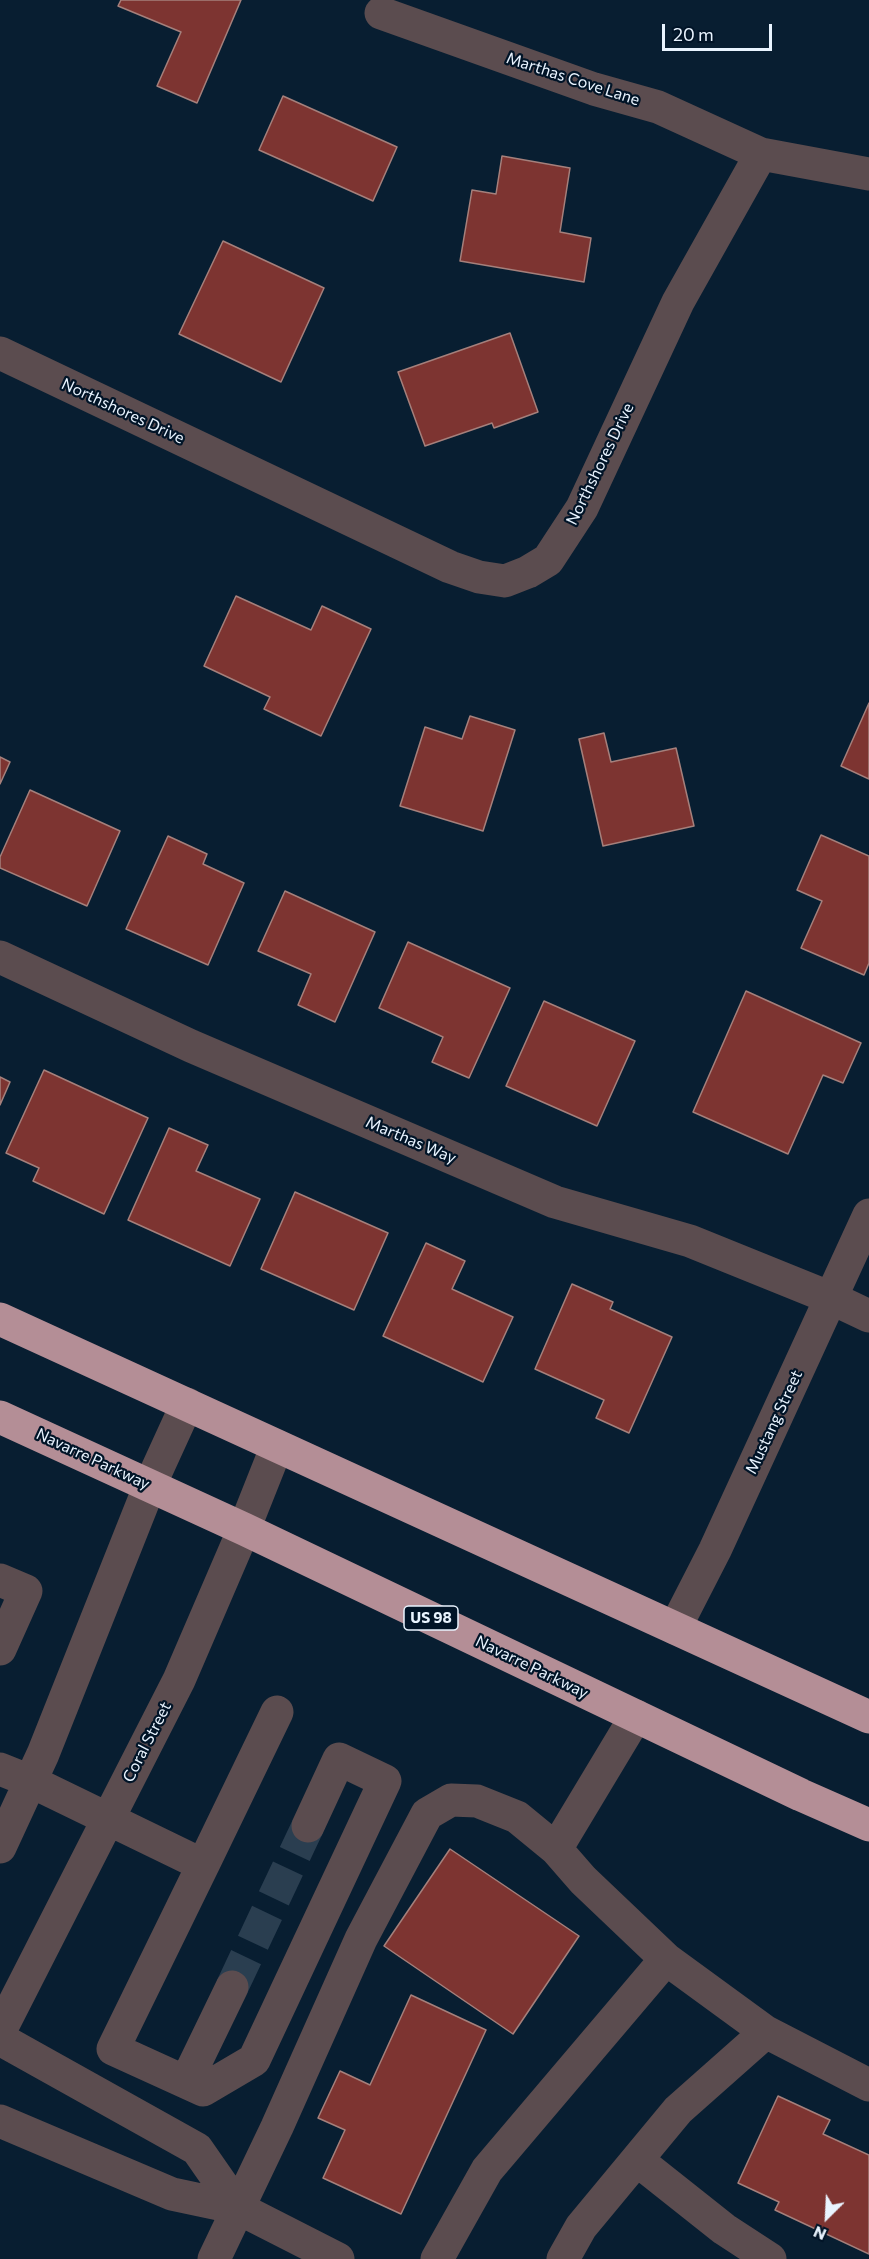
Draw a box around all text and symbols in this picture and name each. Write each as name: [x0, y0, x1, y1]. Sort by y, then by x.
scale bar: [665, 12, 774, 50]
text: 20 m: [673, 23, 714, 45]
street label: Marthas Cove Lane: [504, 48, 642, 110]
street label: Northshores Drive: [59, 374, 187, 448]
street label: Northshores Drive: [562, 400, 638, 528]
street label: Marthas Way: [363, 1112, 459, 1168]
street label: Mustang Street: [742, 1367, 806, 1477]
street label: Navarre Parkway: [33, 1424, 153, 1494]
road number: US 98: [404, 1606, 458, 1630]
street label: Navarre Parkway: [472, 1631, 592, 1703]
street label: Coral Street: [119, 1699, 175, 1785]
north arrow: [797, 2187, 857, 2247]
text: N: [810, 2223, 829, 2245]

